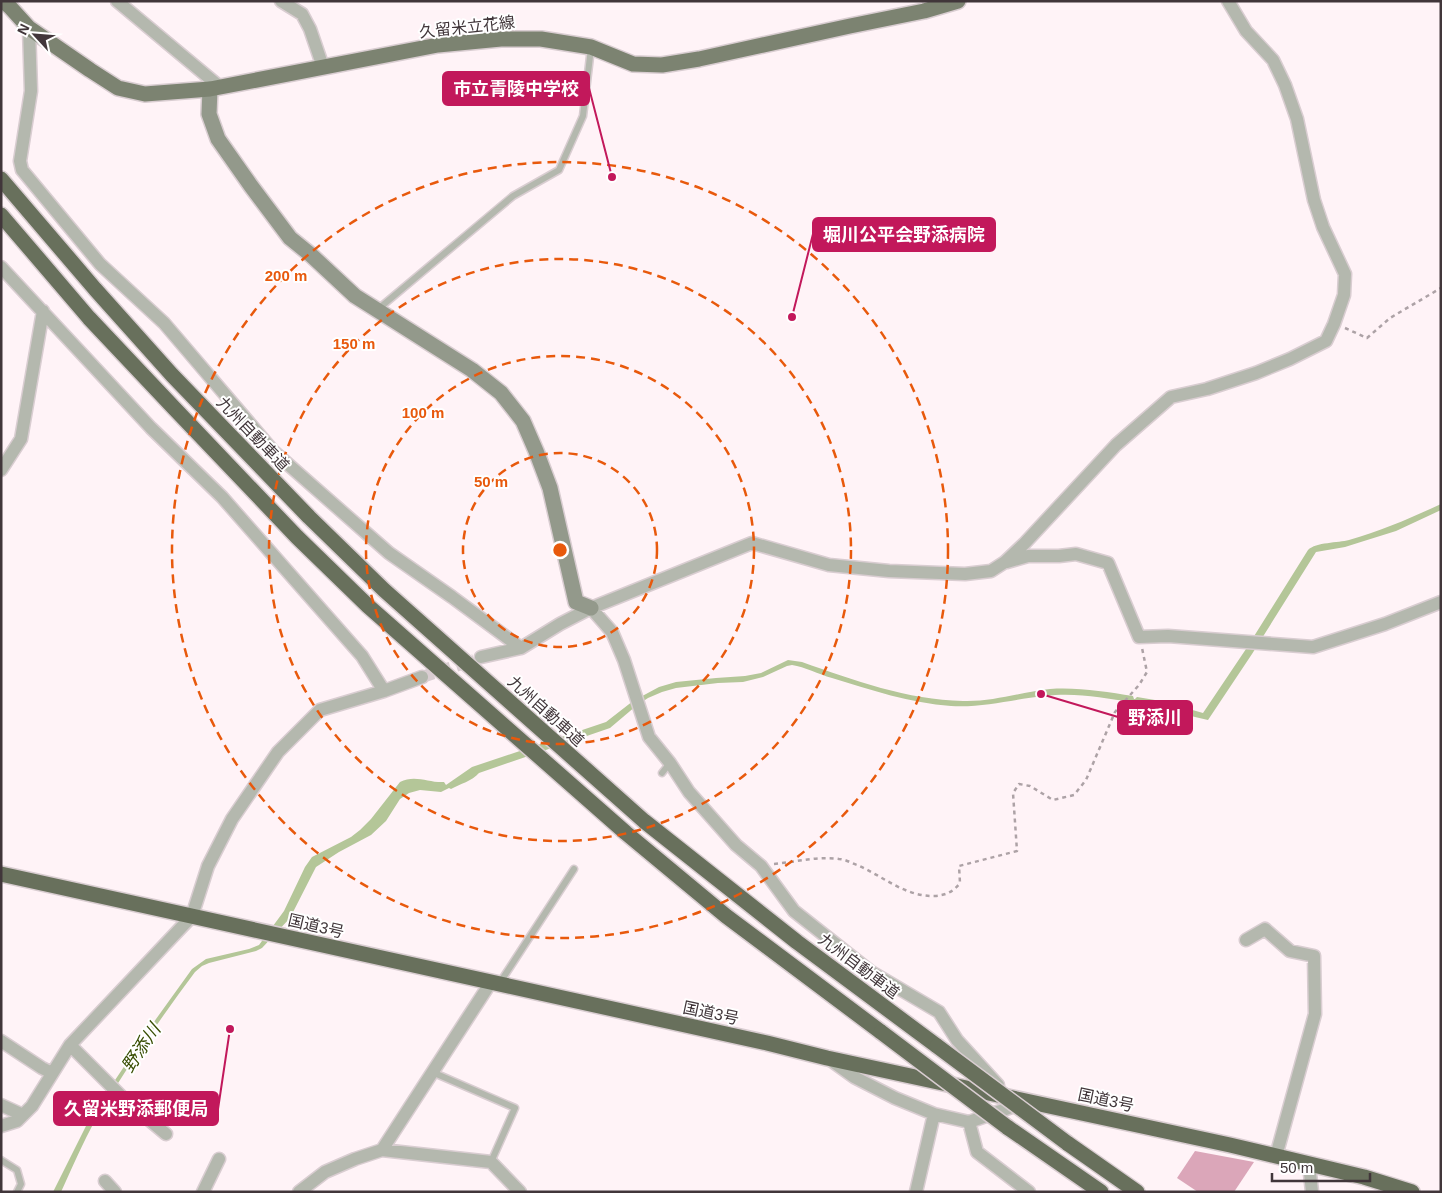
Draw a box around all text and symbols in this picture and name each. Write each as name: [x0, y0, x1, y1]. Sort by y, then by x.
north arrow: [10, 10, 60, 60]
street label: 久留米立花線: [418, 14, 516, 40]
text: N: [14, 21, 33, 37]
callout: 市立青陵中学校: [443, 72, 589, 105]
text: 市立青陵中学校: [453, 79, 579, 99]
callout: 堀川公平会野添病院: [813, 218, 995, 251]
text: 堀川公平会野添病院: [823, 225, 985, 245]
text: 200 m: [265, 267, 307, 284]
text: 150 m: [333, 335, 375, 352]
street label: 九州自動車道: [214, 394, 292, 474]
text: 100 m: [402, 404, 444, 421]
text: 50 m: [474, 473, 508, 490]
centre of rings: [551, 541, 569, 559]
street label: 九州自動車道: [505, 673, 587, 749]
callout: 野添川: [1118, 701, 1192, 734]
text: 野添川: [1128, 708, 1182, 728]
street label: 国道3号: [286, 911, 346, 941]
street label: 九州自動車道: [816, 930, 902, 1002]
street label: 国道3号: [681, 999, 741, 1027]
water label: 野添川: [118, 1018, 166, 1076]
street label: 国道3号: [1076, 1086, 1136, 1114]
callout: 久留米野添郵便局: [54, 1092, 218, 1125]
text: 久留米野添郵便局: [64, 1099, 208, 1119]
scale bar: [1272, 1150, 1370, 1182]
text: 50 m: [1280, 1159, 1313, 1176]

